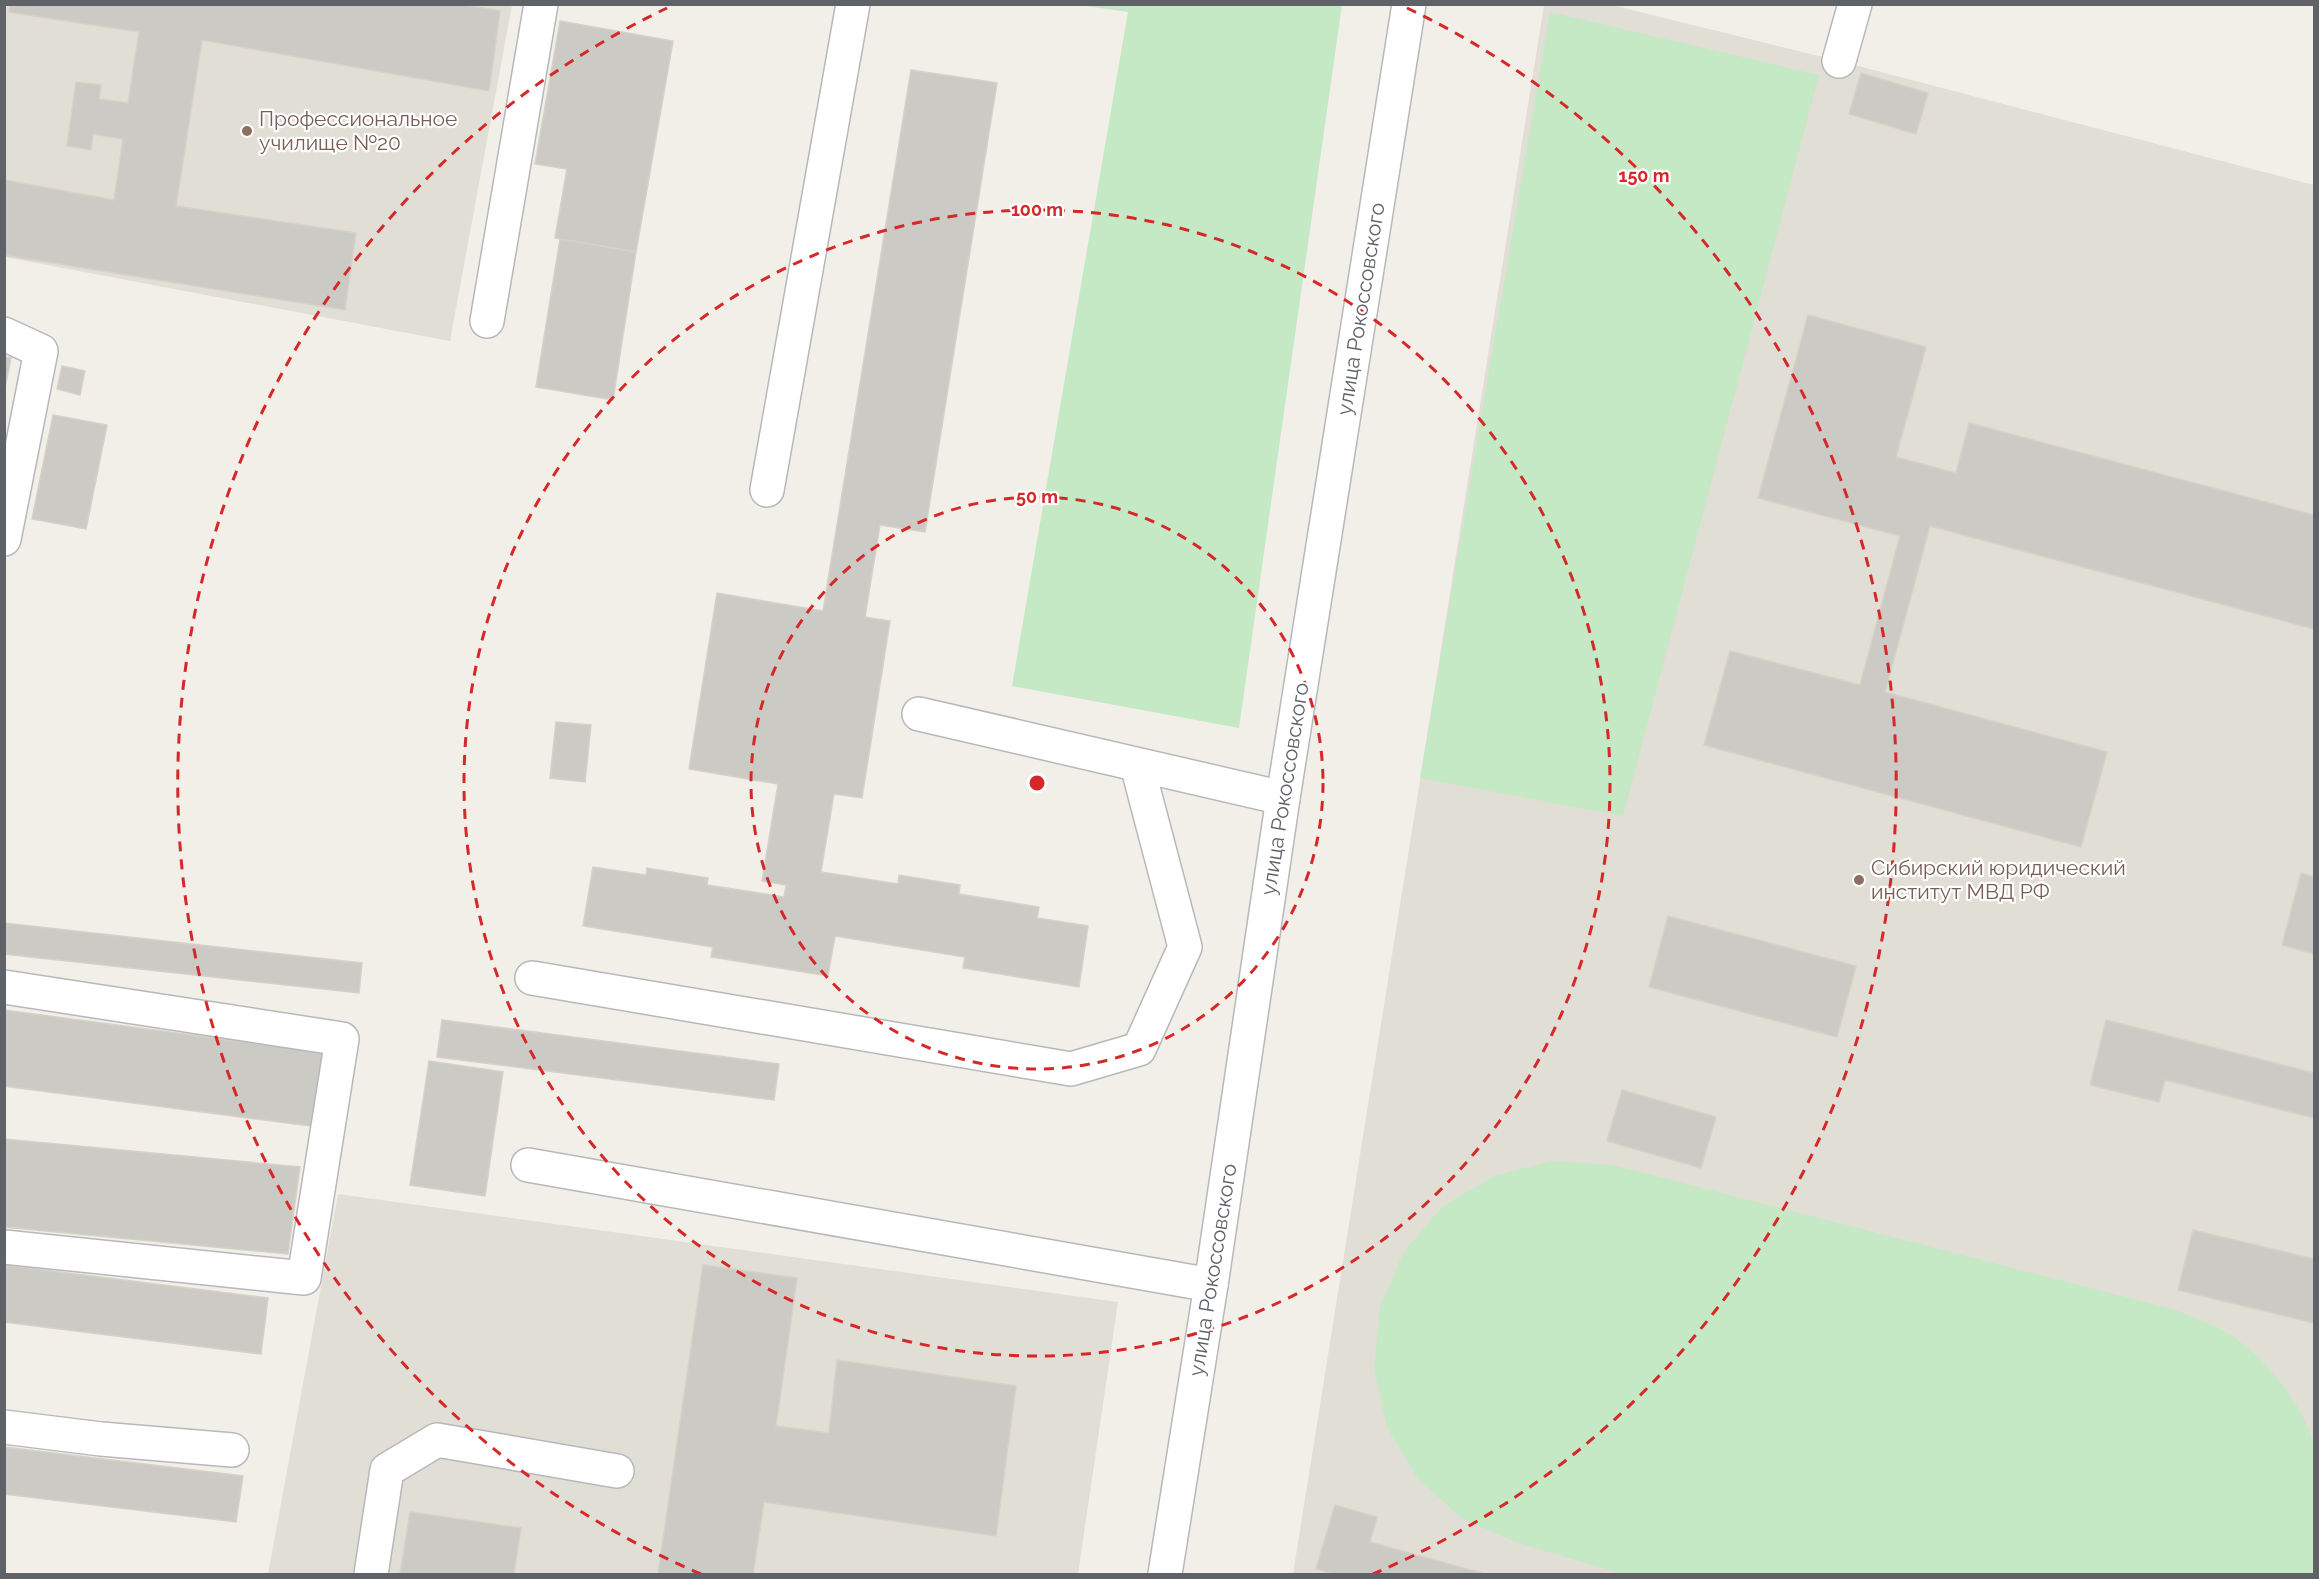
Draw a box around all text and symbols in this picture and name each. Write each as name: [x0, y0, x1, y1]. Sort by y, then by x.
place label: Профессиональное училище №20: [259, 106, 457, 155]
marker: Профессиональное училище №20: [240, 124, 254, 138]
text: 150 m: [1619, 165, 1670, 186]
text: 100 m: [1011, 199, 1063, 220]
street label: улица Рокоссовского: [1331, 201, 1390, 417]
text: 50 m: [1016, 486, 1058, 507]
street label: улица Рокоссовского: [1255, 681, 1314, 897]
centre of rings: [1027, 773, 1047, 793]
place label: Сибирский юридический институт МВД РФ: [1871, 855, 2126, 904]
marker: Сибирский юридический институт МВД РФ: [1852, 873, 1866, 887]
street label: улица Рокоссовского: [1183, 1162, 1242, 1378]

